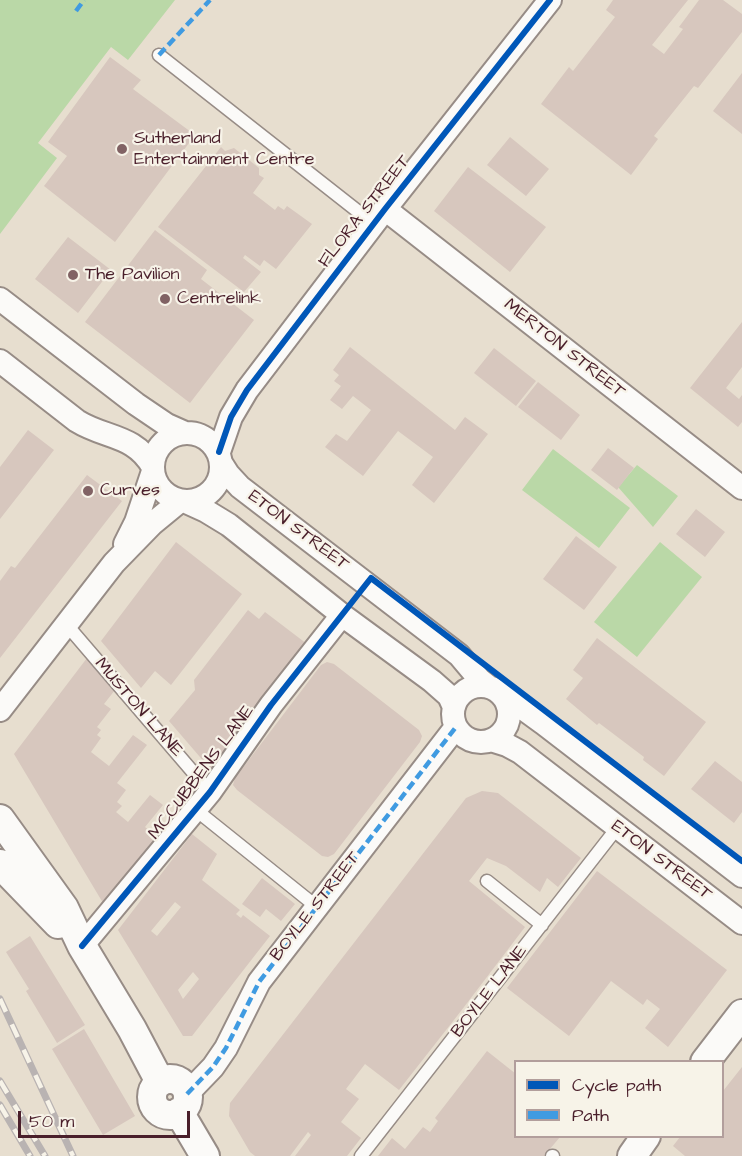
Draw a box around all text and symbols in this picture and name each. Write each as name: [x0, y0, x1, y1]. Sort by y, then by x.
place label: Sutherland Entertainment Centre: [134, 128, 314, 170]
marker: Sutherland Entertainment Centre: [115, 142, 129, 156]
street label: FLORA STREET: [314, 151, 416, 273]
place label: The Pavilion: [85, 264, 179, 286]
marker: The Pavilion: [66, 268, 80, 282]
place label: Centrelink: [177, 288, 261, 310]
marker: Centrelink: [158, 292, 172, 306]
street label: MERTON STREET: [499, 295, 629, 403]
place label: Curves: [100, 480, 160, 502]
marker: Curves: [81, 484, 95, 498]
street label: ETON STREET: [243, 486, 353, 576]
street label: MUSTON LANE: [89, 654, 187, 762]
street label: MCCUBBENS LANE: [144, 702, 260, 844]
street label: ETON STREET: [606, 816, 716, 906]
street label: BOYLE STREET: [267, 848, 365, 966]
street label: BOYLE LANE: [447, 942, 533, 1042]
legend: [514, 1060, 724, 1138]
text: Cycle path: [572, 1073, 661, 1098]
scale bar: [21, 1099, 194, 1137]
text: Path: [572, 1103, 609, 1128]
text: 50 m: [29, 1109, 74, 1134]

